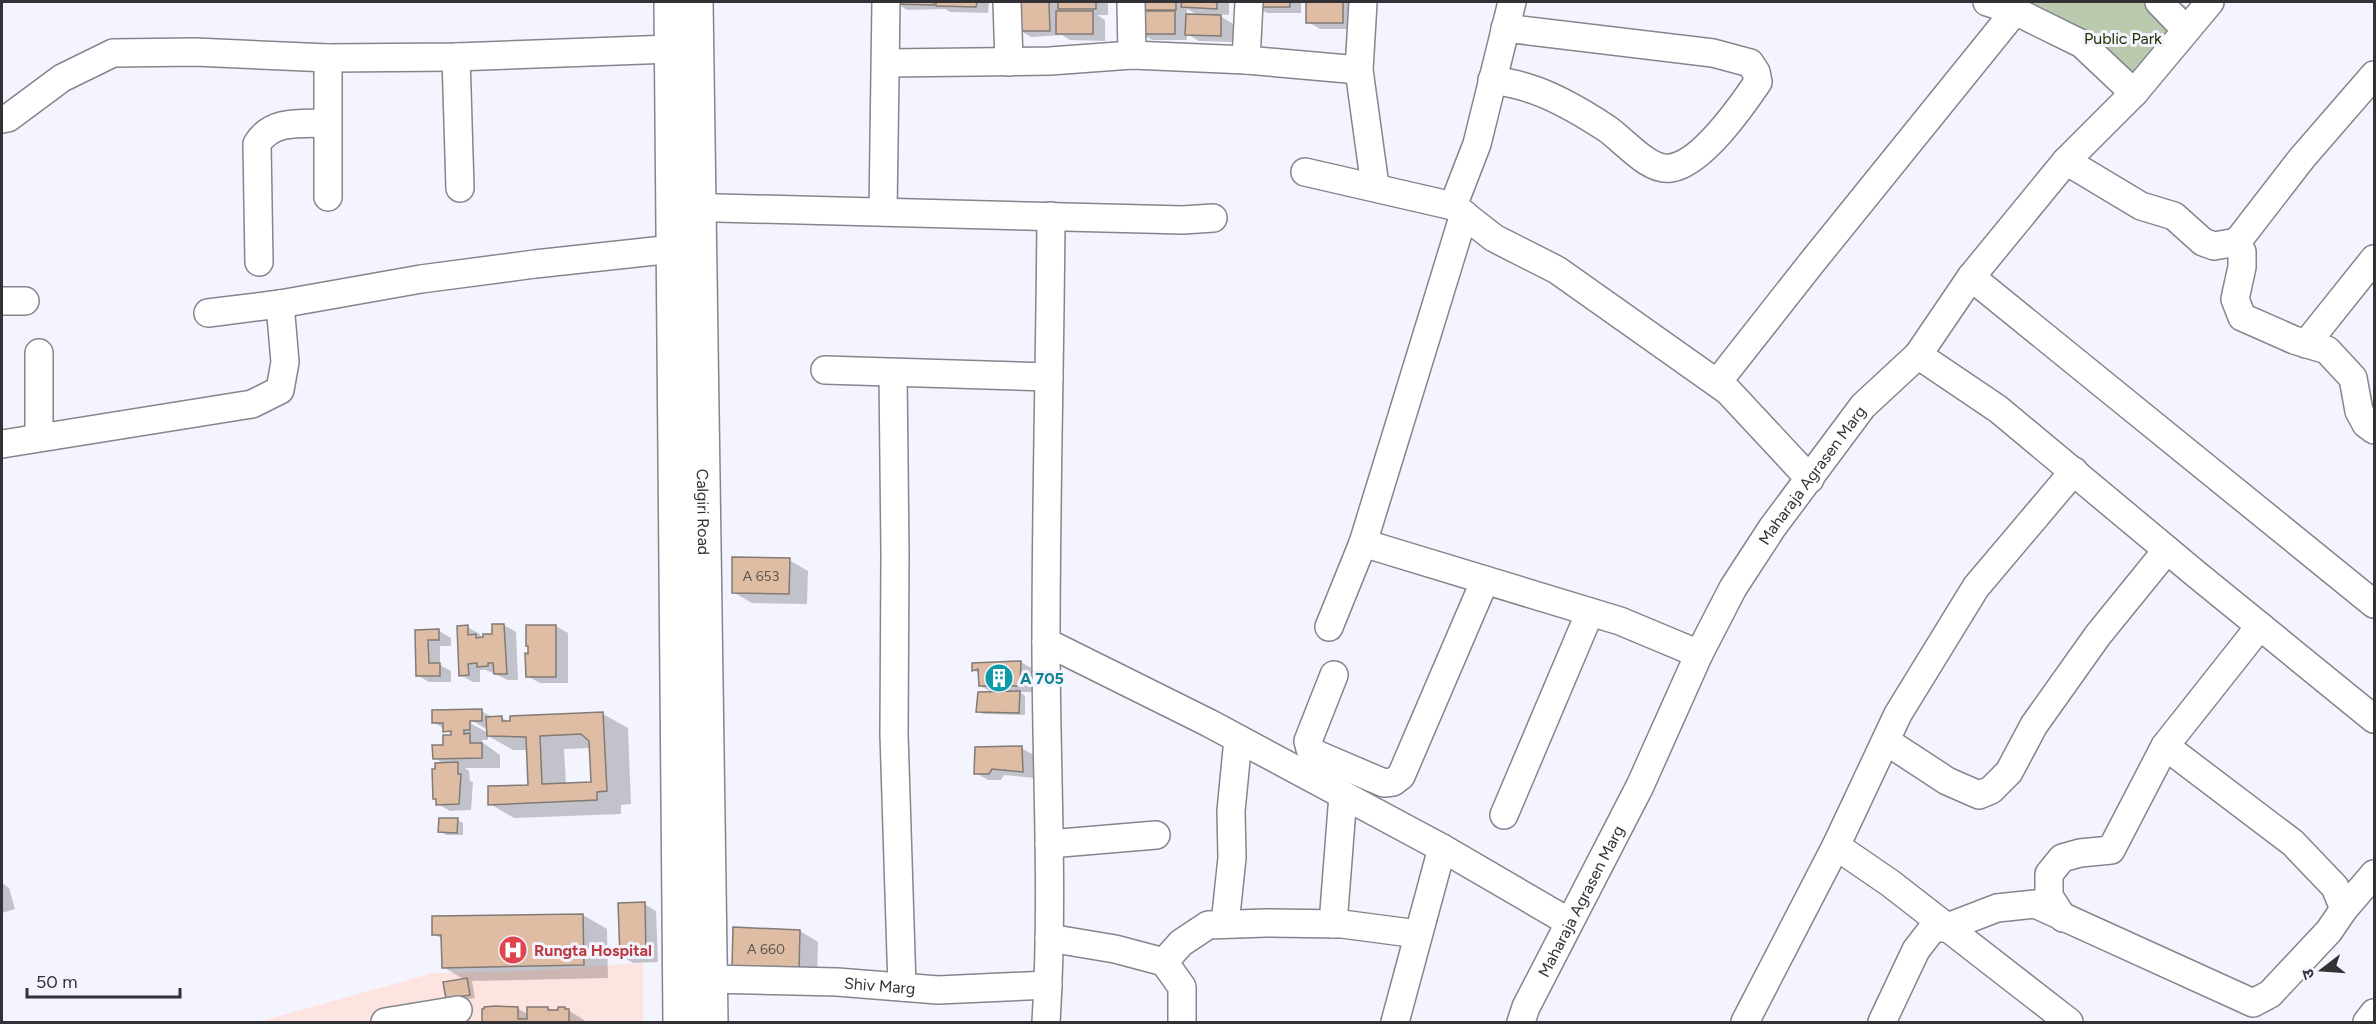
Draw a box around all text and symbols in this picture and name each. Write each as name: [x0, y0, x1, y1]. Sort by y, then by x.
park label: Public Park: [2084, 29, 2162, 48]
street label: Maharaja Agrasen Marg: [1755, 402, 1870, 549]
street label: Calgiri Road: [693, 469, 713, 555]
house number: A 653: [743, 568, 779, 585]
building icon: A 705: [983, 662, 1015, 694]
place label: A 705: [1020, 669, 1064, 688]
street label: Maharaja Agrasen Marg: [1534, 822, 1628, 980]
hospital icon: Rungta Hospital: [497, 934, 529, 966]
north arrow: [2292, 940, 2352, 1000]
place label: Rungta Hospital: [534, 941, 652, 960]
house number: A 660: [747, 941, 785, 958]
scale bar: [27, 961, 180, 999]
text: उ: [2297, 966, 2319, 981]
text: 50 m: [36, 971, 78, 993]
street label: Shiv Marg: [843, 974, 916, 998]

